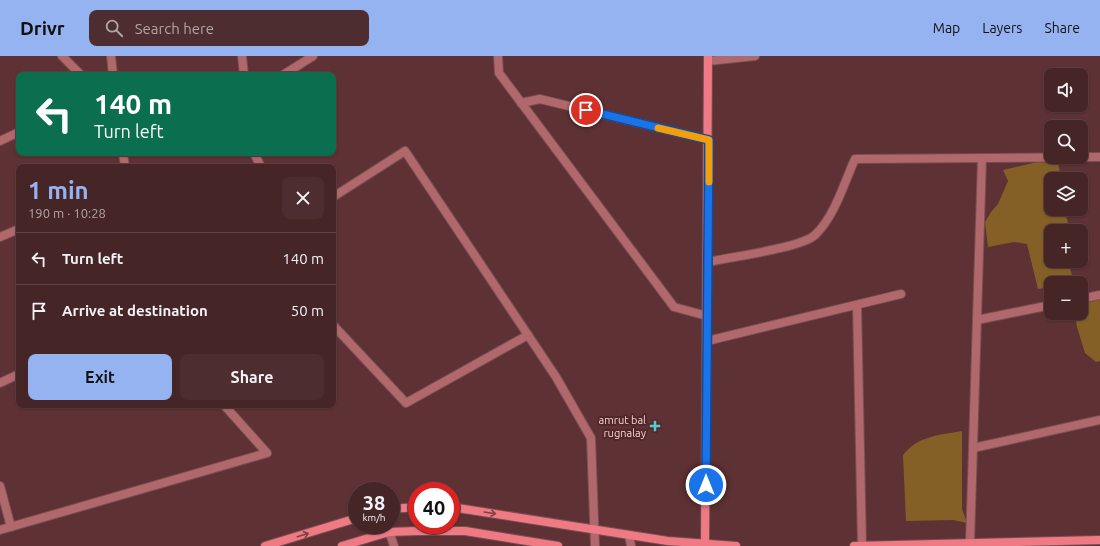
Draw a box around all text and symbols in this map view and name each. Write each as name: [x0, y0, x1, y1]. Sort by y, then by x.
search box: [89, 10, 369, 46]
text: Drivr: [20, 17, 65, 39]
icon: search: [103, 17, 125, 39]
text: Search here: [135, 20, 214, 37]
text: Map: [933, 20, 960, 36]
text: Layers: [982, 20, 1022, 36]
text: Share: [1044, 20, 1080, 36]
map controls: [1044, 68, 1088, 320]
button: sound: [1044, 68, 1088, 112]
icon: left: [28, 88, 80, 140]
text: 140 m: [94, 88, 172, 119]
pin: [569, 93, 603, 127]
icon: arrive: [575, 99, 597, 121]
button: search: [1044, 120, 1088, 164]
text: Turn left: [94, 121, 164, 141]
button: layers: [1044, 172, 1088, 216]
text: 1 min: [28, 177, 89, 204]
button: close: [282, 177, 324, 219]
text: 190 m · 10:28: [28, 206, 106, 220]
button: +: [1044, 224, 1088, 268]
icon: left: [28, 248, 50, 270]
text: Turn left: [62, 250, 123, 267]
text: 140 m: [282, 250, 324, 267]
button: −: [1044, 276, 1088, 320]
icon: arrive: [28, 300, 50, 322]
text: Arrive at destination: [62, 302, 208, 319]
text: 50 m: [291, 302, 324, 319]
button: Exit: [28, 354, 172, 400]
button: Share: [180, 354, 324, 400]
place label: amrut bal rugnalay: [599, 414, 647, 439]
marker: amrut bal rugnalay: [649, 420, 661, 432]
position arrow: [685, 464, 727, 506]
speed limit sign: 40: [408, 482, 460, 534]
text: 38: [363, 491, 385, 514]
one-way arrow: [483, 509, 496, 517]
text: km/h: [362, 512, 386, 523]
one-way arrow: [296, 530, 308, 538]

